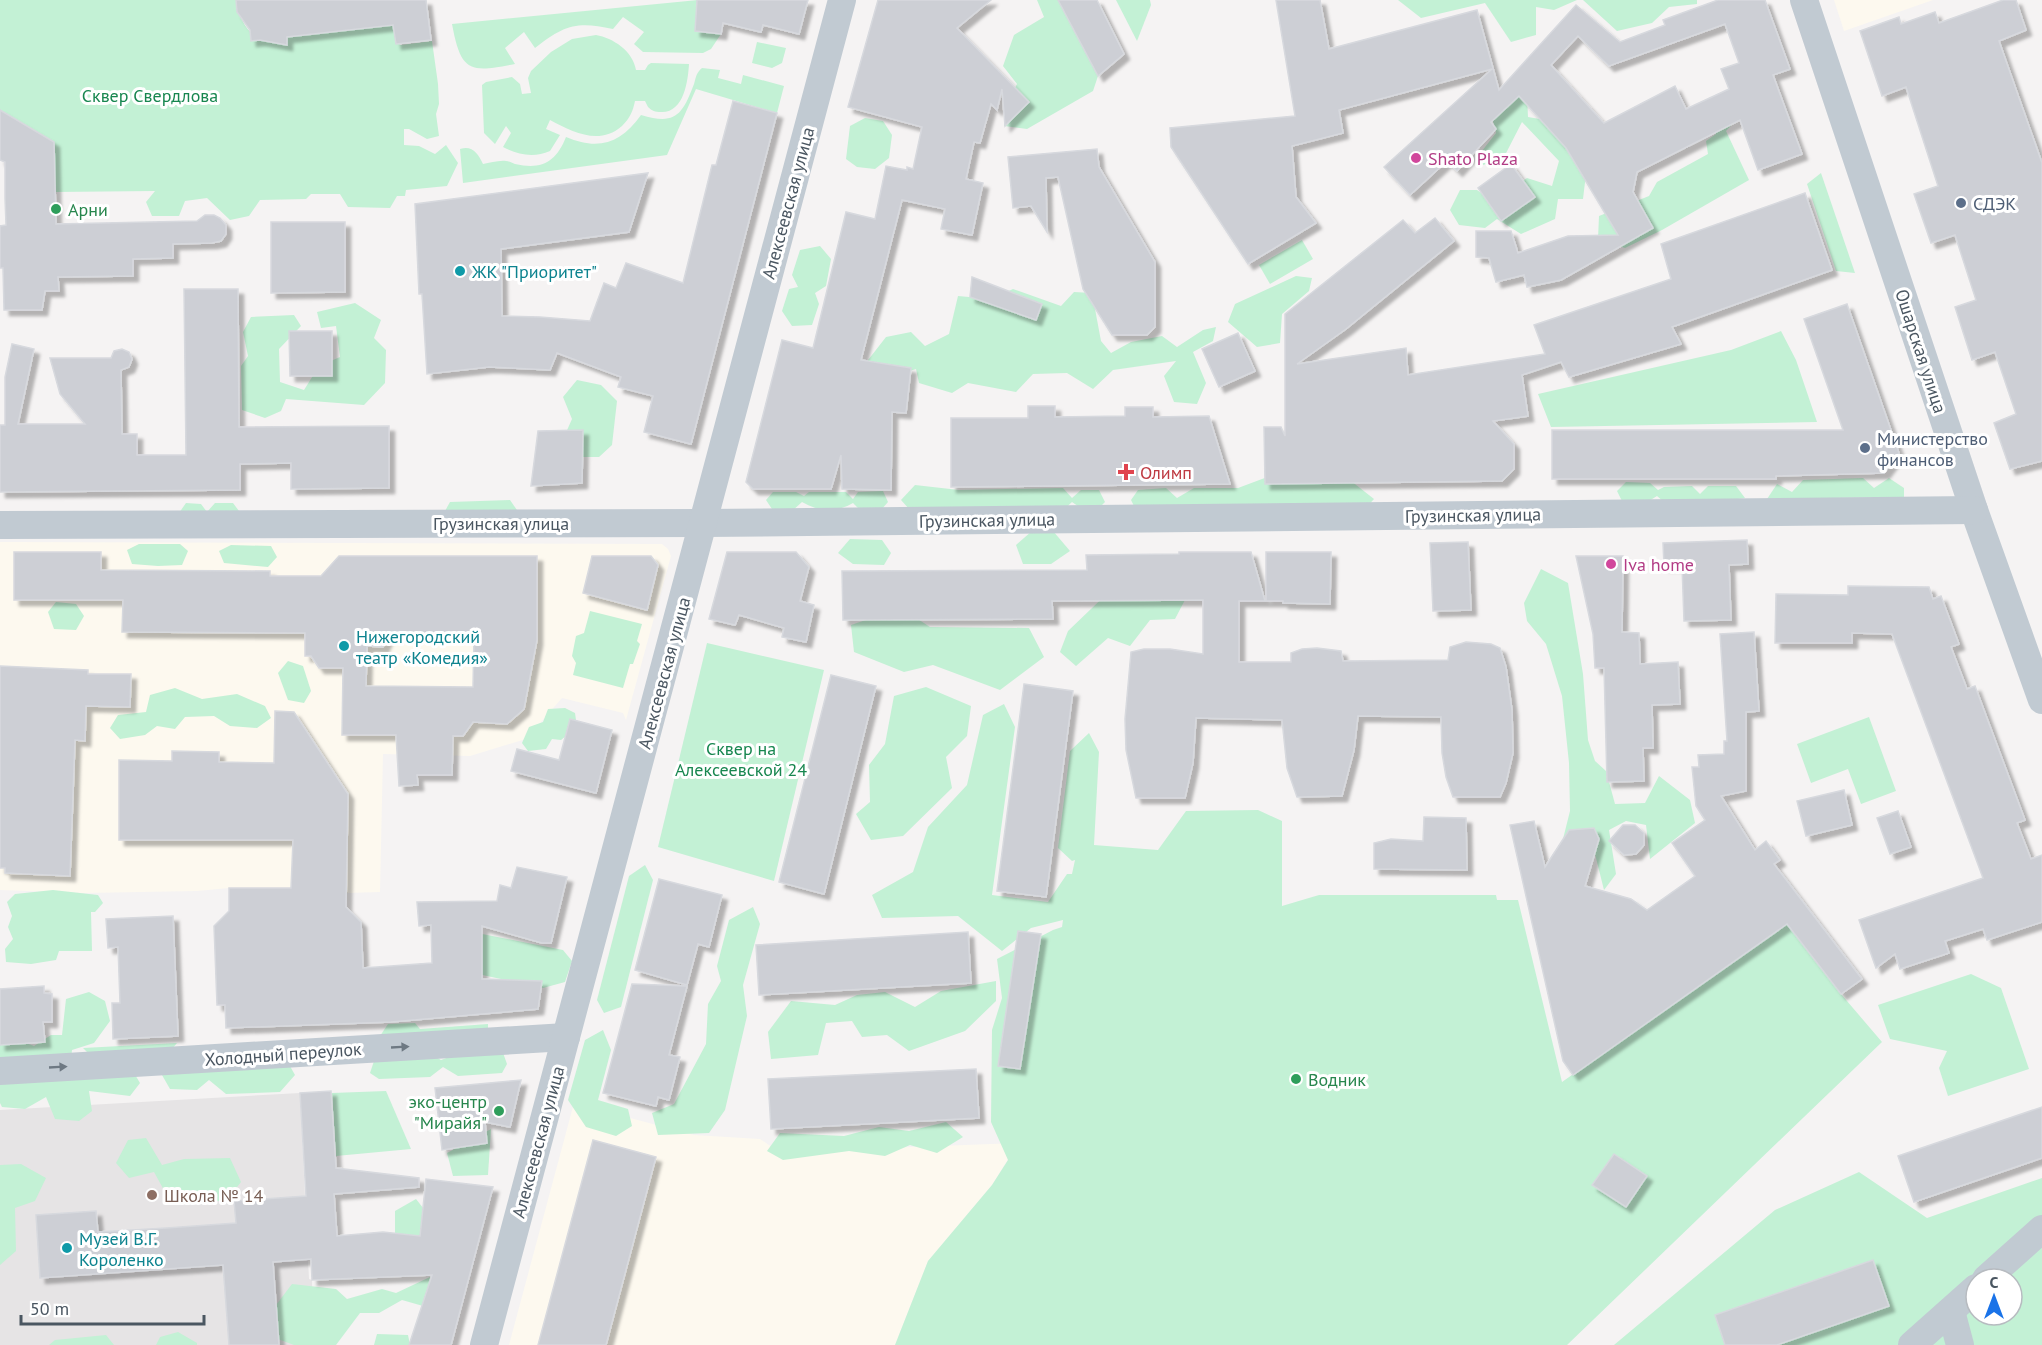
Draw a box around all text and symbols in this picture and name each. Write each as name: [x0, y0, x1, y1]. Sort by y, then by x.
park label: Сквер Свердлова: [82, 84, 218, 107]
street label: Алексеевская улица: [757, 124, 819, 282]
place label: Shato Plaza: [1428, 147, 1518, 170]
marker: Shato Plaza: [1409, 151, 1423, 165]
place label: СДЭК: [1973, 192, 2016, 215]
marker: СДЭК: [1954, 196, 1968, 210]
place label: Арни: [68, 198, 108, 221]
marker: Арни: [49, 202, 63, 216]
place label: ЖК "Приоритет": [471, 260, 597, 283]
marker: ЖК "Приоритет": [453, 264, 467, 278]
street label: Ошарская улица: [1890, 286, 1952, 416]
place label: Министерство финансов: [1877, 427, 1988, 471]
marker: Министерство финансов: [1858, 441, 1872, 455]
place label: Олимп: [1140, 461, 1192, 484]
marker: Олимп: [1117, 463, 1135, 481]
street label: Грузинская улица: [1405, 502, 1541, 528]
street label: Грузинская улица: [919, 507, 1055, 533]
street label: Грузинская улица: [433, 512, 569, 535]
place label: Iva home: [1623, 553, 1694, 576]
marker: Iva home: [1604, 557, 1618, 571]
street label: Алексеевская улица: [633, 594, 695, 752]
place label: Нижегородский театр «Комедия»: [356, 625, 488, 669]
marker: Нижегородский театр «Комедия»: [337, 639, 351, 653]
park label: Сквер на Алексеевской 24: [675, 737, 807, 781]
street label: Холодный переулок: [204, 1037, 363, 1071]
one-way arrow: [390, 1042, 409, 1051]
one-way arrow: [49, 1062, 68, 1072]
street label: Алексеевская улица: [507, 1063, 569, 1221]
place label: Водник: [1308, 1068, 1366, 1091]
marker: Водник: [1289, 1072, 1303, 1086]
place label: эко-центр "Мирайя": [408, 1090, 487, 1134]
marker: эко-центр "Мирайя": [492, 1104, 506, 1118]
place label: Школа № 14: [164, 1184, 264, 1207]
marker: Школа № 14: [145, 1188, 159, 1202]
place label: Музей В.Г. Короленко: [79, 1227, 164, 1271]
marker: Музей В.Г. Короленко: [60, 1241, 74, 1255]
north arrow: [1964, 1267, 2024, 1327]
text: С: [1990, 1272, 1999, 1292]
scale bar: [21, 1288, 204, 1326]
text: 50 m: [30, 1297, 69, 1320]

